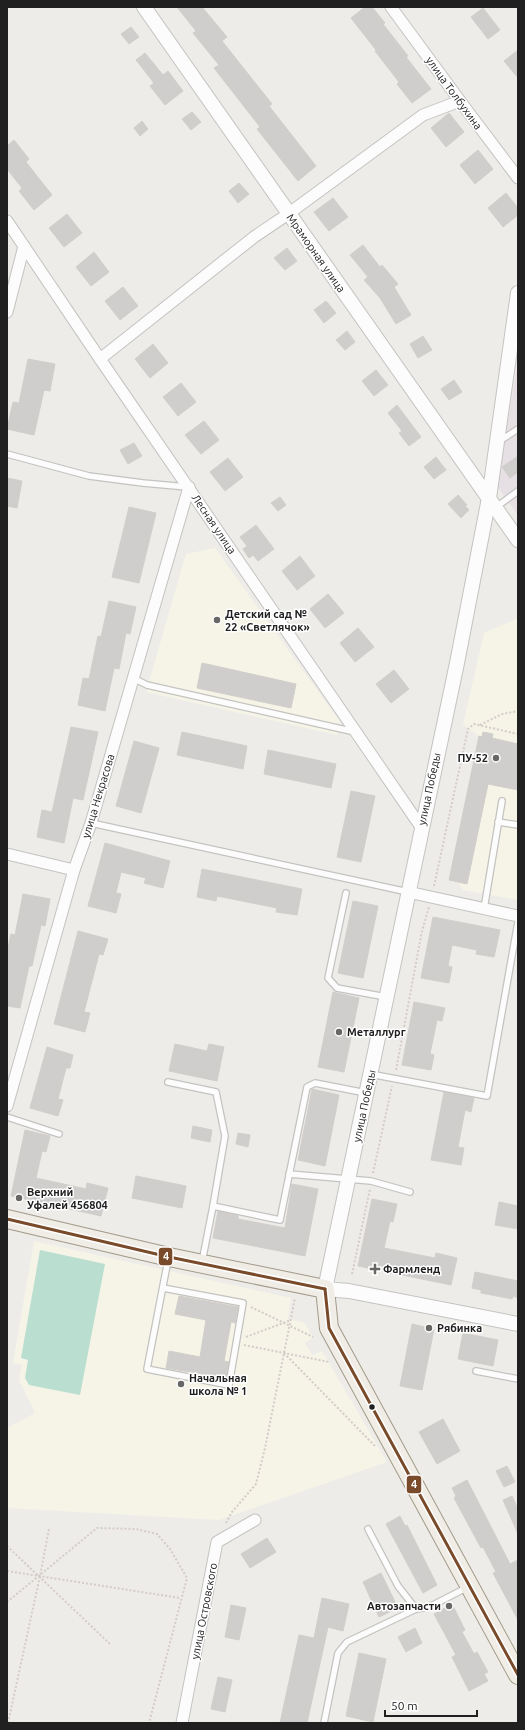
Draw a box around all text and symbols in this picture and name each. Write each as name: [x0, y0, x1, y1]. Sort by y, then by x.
street label: улица Толбухина: [424, 54, 484, 132]
street label: Мраморная улица: [284, 211, 348, 295]
street label: Лесная улица: [190, 492, 238, 556]
place label: Детский сад № 22 «Светлячок»: [225, 608, 310, 633]
marker: Детский сад № 22 «Светлячок»: [212, 615, 222, 625]
street label: улица Некрасова: [79, 752, 117, 840]
street label: улица Победы: [415, 752, 443, 826]
place label: ПУ-52: [457, 752, 488, 764]
marker: ПУ-52: [491, 753, 501, 763]
place label: Металлург: [347, 1026, 406, 1038]
marker: Металлург: [334, 1027, 344, 1037]
street label: улица Победы: [350, 1069, 378, 1143]
place label: Верхний Уфалей 456804: [27, 1186, 108, 1211]
marker: Верхний Уфалей 456804: [14, 1193, 24, 1203]
line badge: 4: [158, 1247, 173, 1266]
text: 4: [163, 1250, 169, 1262]
place label: Фармленд: [383, 1263, 440, 1275]
marker: Фармленд: [370, 1264, 380, 1274]
place label: Рябинка: [437, 1322, 482, 1334]
marker: Рябинка: [424, 1323, 434, 1333]
place label: Начальная школа № 1: [189, 1372, 247, 1397]
marker: Начальная школа № 1: [176, 1379, 186, 1389]
unlabelled marker: [367, 1402, 377, 1412]
line badge: 4: [406, 1475, 422, 1494]
text: 4: [411, 1478, 417, 1490]
street label: улица Островского: [189, 1562, 219, 1660]
place label: Автозапчасти: [367, 1600, 441, 1612]
marker: Автозапчасти: [444, 1601, 454, 1611]
scale bar: [385, 1692, 477, 1718]
text: 50 m: [391, 1699, 418, 1712]

